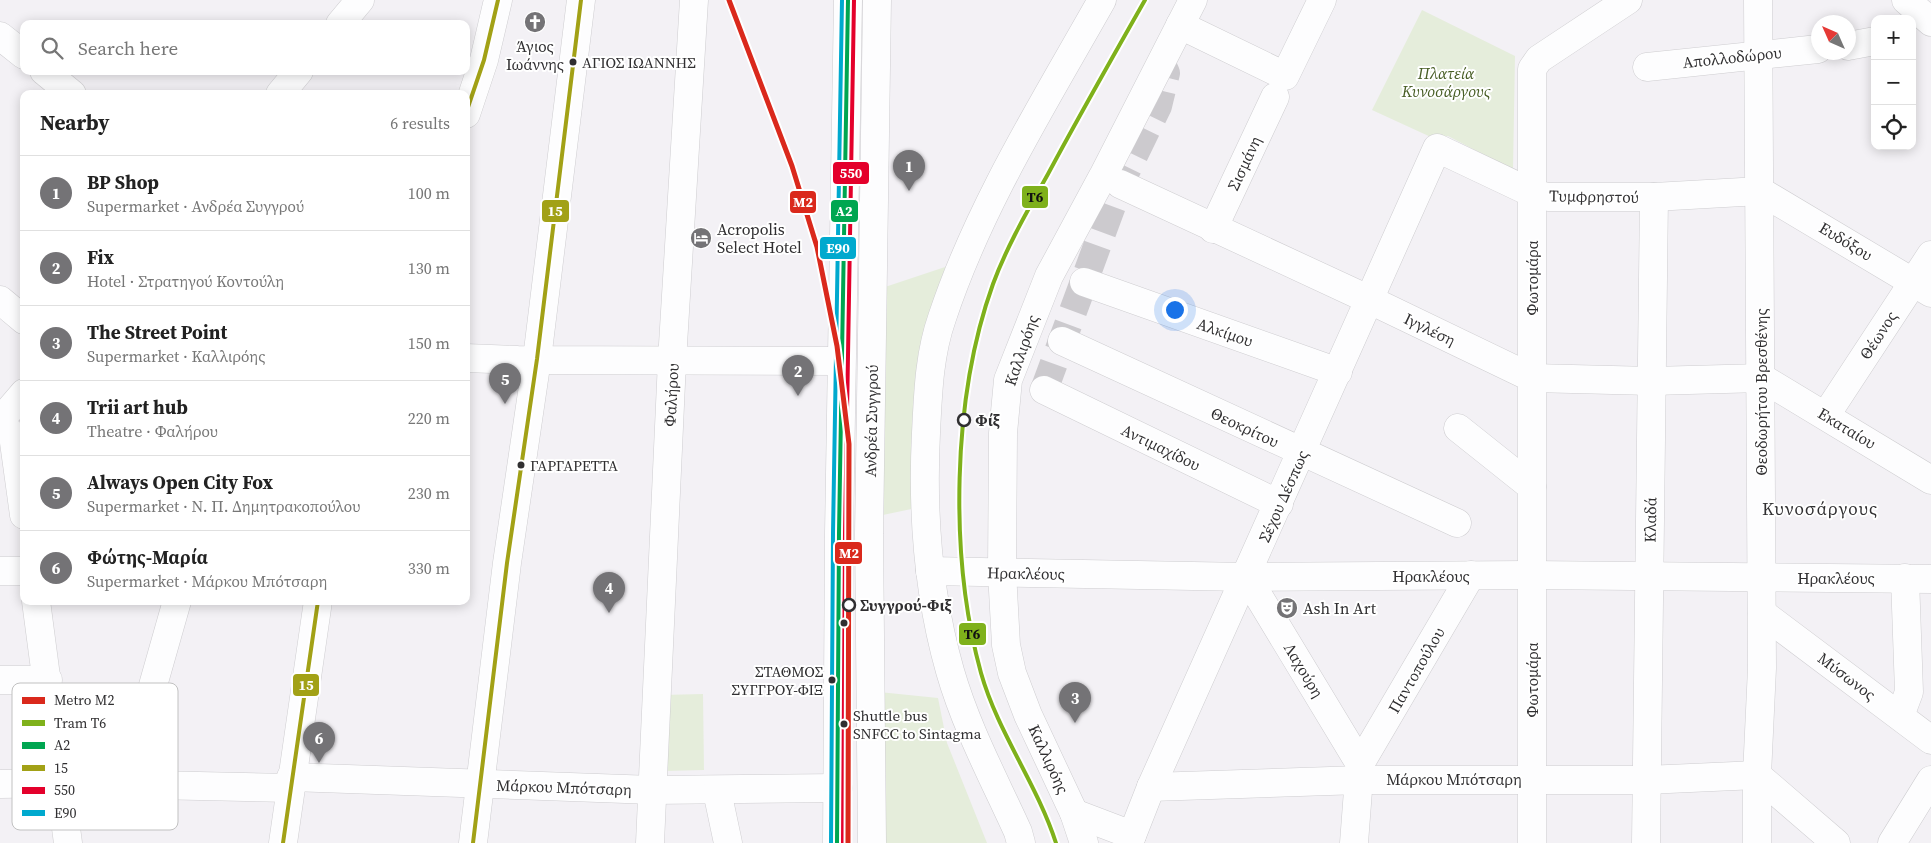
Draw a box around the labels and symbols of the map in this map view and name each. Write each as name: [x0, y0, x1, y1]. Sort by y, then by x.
church icon: Άγιος Ιωάννης: [523, 10, 547, 34]
north arrow: [1811, 15, 1856, 60]
place label: Άγιος Ιωάννης: [506, 35, 564, 75]
street label: Απολλοδώρου: [1681, 41, 1783, 73]
place label: ΑΓΙΟΣ ΙΩΑΝΝΗΣ: [582, 52, 696, 73]
marker: ΑΓΙΟΣ ΙΩΑΝΝΗΣ: [568, 57, 578, 67]
park label: Πλατεία Κυνοσάργους: [1401, 62, 1491, 102]
street label: Σισμάνη: [1222, 132, 1266, 194]
pin: 1: [893, 150, 925, 191]
line badge: 550: [832, 161, 870, 185]
text: 550: [840, 163, 863, 183]
street label: Τυμφρηστού: [1549, 184, 1639, 208]
line badge: Τ6: [1021, 185, 1049, 209]
text: Τ6: [1027, 187, 1044, 207]
line badge: Μ2: [789, 190, 817, 214]
text: Μ2: [793, 192, 813, 212]
line badge: 15: [541, 199, 570, 223]
line badge: Α2: [830, 199, 859, 223]
text: 15: [547, 201, 563, 221]
text: Α2: [835, 201, 853, 221]
street label: Ευδόξου: [1815, 216, 1877, 266]
place label: Acropolis Select Hotel: [717, 218, 802, 258]
hotel icon: Acropolis Select Hotel: [689, 226, 713, 250]
line badge: Ε90: [819, 236, 857, 260]
text: Ε90: [826, 238, 850, 258]
street label: Φωτομάρα: [1521, 240, 1543, 316]
your location: [1162, 297, 1188, 323]
street label: Θέωνος: [1854, 306, 1902, 364]
street label: Ιγγλέση: [1401, 307, 1459, 351]
street label: Θεοδωρήτου Βρεσθένης: [1750, 308, 1772, 476]
street label: Καλλιρόης: [999, 311, 1043, 389]
street label: Αλκίμου: [1194, 312, 1256, 352]
pin: 2: [782, 355, 814, 396]
pin: 5: [489, 363, 521, 404]
street label: Φαλήρου: [658, 363, 684, 427]
street label: Ανδρέα Συγγρού: [859, 365, 883, 477]
street label: Θεοκρίτου: [1207, 402, 1283, 452]
street label: Εκαταίου: [1814, 402, 1880, 454]
place label: Φίξ: [975, 409, 1000, 431]
marker: Φίξ: [957, 413, 971, 427]
street label: Αντιμαχίδου: [1118, 418, 1204, 476]
street label: Σέχου Δέσπως: [1253, 446, 1313, 546]
place label: ΓΑΡΓΑΡΕΤΤΑ: [530, 455, 618, 476]
marker: ΓΑΡΓΑΡΕΤΤΑ: [516, 460, 526, 470]
district label: Κυνοσάργους: [1762, 496, 1878, 521]
street label: Κλαδά: [1639, 497, 1661, 543]
line badge: Μ2: [834, 541, 863, 565]
text: Μ2: [839, 543, 859, 563]
street label: Ηρακλέους: [987, 561, 1065, 585]
street label: Ηρακλέους: [1392, 565, 1470, 587]
street label: Ηρακλέους: [1797, 567, 1875, 589]
pin: 4: [593, 572, 625, 613]
place label: Συγγρού-Φιξ: [860, 594, 952, 616]
theatre icon: Ash In Art: [1275, 596, 1299, 620]
place label: Ash In Art: [1303, 597, 1377, 619]
marker: Συγγρού-Φιξ: [842, 598, 856, 612]
unlabelled marker: [839, 618, 849, 628]
line badge: Τ6: [958, 622, 987, 646]
street label: Παντοπούλου: [1383, 623, 1449, 717]
text: Τ6: [964, 624, 981, 644]
street label: Λαχούρη: [1279, 638, 1329, 702]
street label: Φωτομάρα: [1521, 642, 1543, 718]
street label: Μύσωνος: [1814, 647, 1880, 705]
place label: ΣΤΑΘΜΟΣ ΣΥΓΓΡΟΥ-ΦΙΞ: [732, 661, 824, 700]
line badge: 15: [292, 673, 320, 697]
text: 15: [298, 675, 314, 695]
marker: ΣΤΑΘΜΟΣ ΣΥΓΓΡΟΥ-ΦΙΞ: [827, 675, 837, 685]
pin: 3: [1059, 682, 1091, 723]
legend: [12, 683, 178, 830]
text: Metro Μ2: [54, 690, 114, 710]
place label: Shuttle bus SNFCC to Sintagma: [853, 705, 982, 744]
text: Tram Τ6: [54, 713, 106, 733]
marker: Shuttle bus SNFCC to Sintagma: [839, 719, 849, 729]
street label: Καλλιρόης: [1023, 721, 1075, 797]
pin: 6: [303, 722, 335, 763]
text: Α2: [54, 735, 70, 755]
text: 15: [54, 758, 68, 778]
street label: Μάρκου Μπότσαρη: [1386, 768, 1522, 790]
street label: Μάρκου Μπότσαρη: [496, 774, 632, 800]
text: 550: [54, 780, 75, 800]
text: Ε90: [54, 803, 76, 823]

